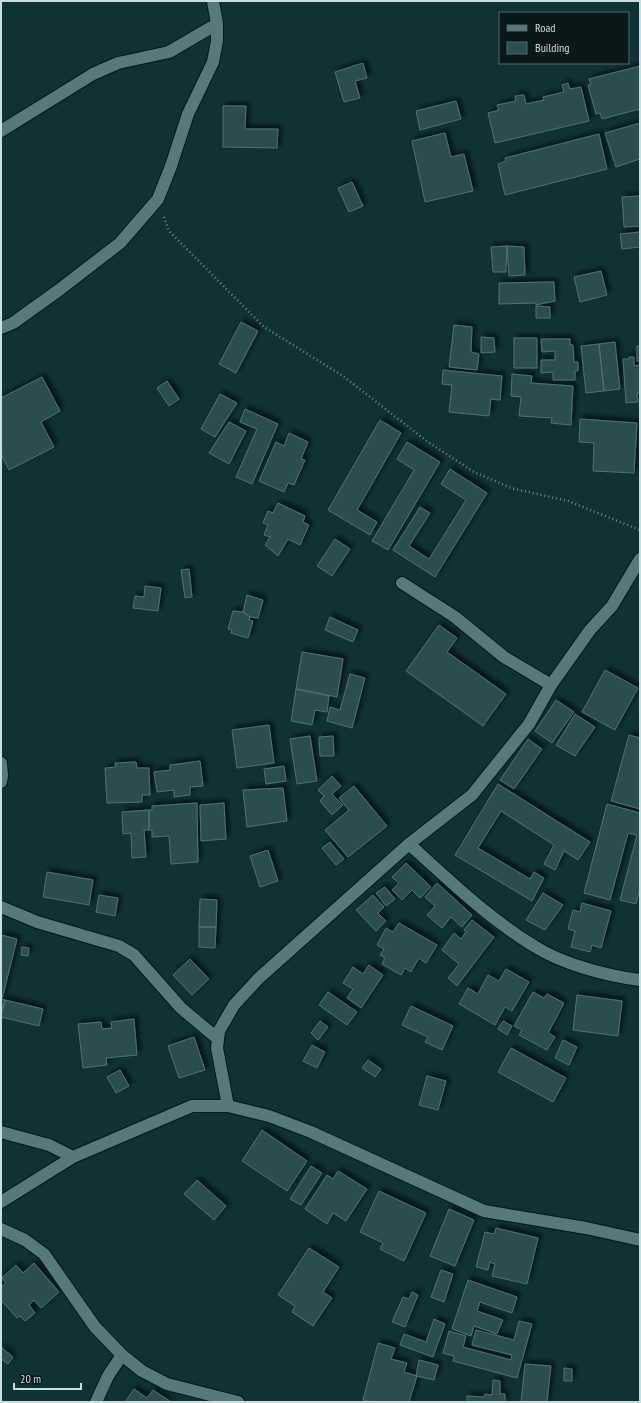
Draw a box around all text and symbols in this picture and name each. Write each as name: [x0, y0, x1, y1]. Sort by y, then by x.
legend: [499, 12, 629, 64]
text: Road: [535, 20, 555, 35]
text: Building: [535, 40, 570, 55]
scale bar: [14, 1365, 81, 1391]
text: 20 m: [20, 1371, 41, 1386]

